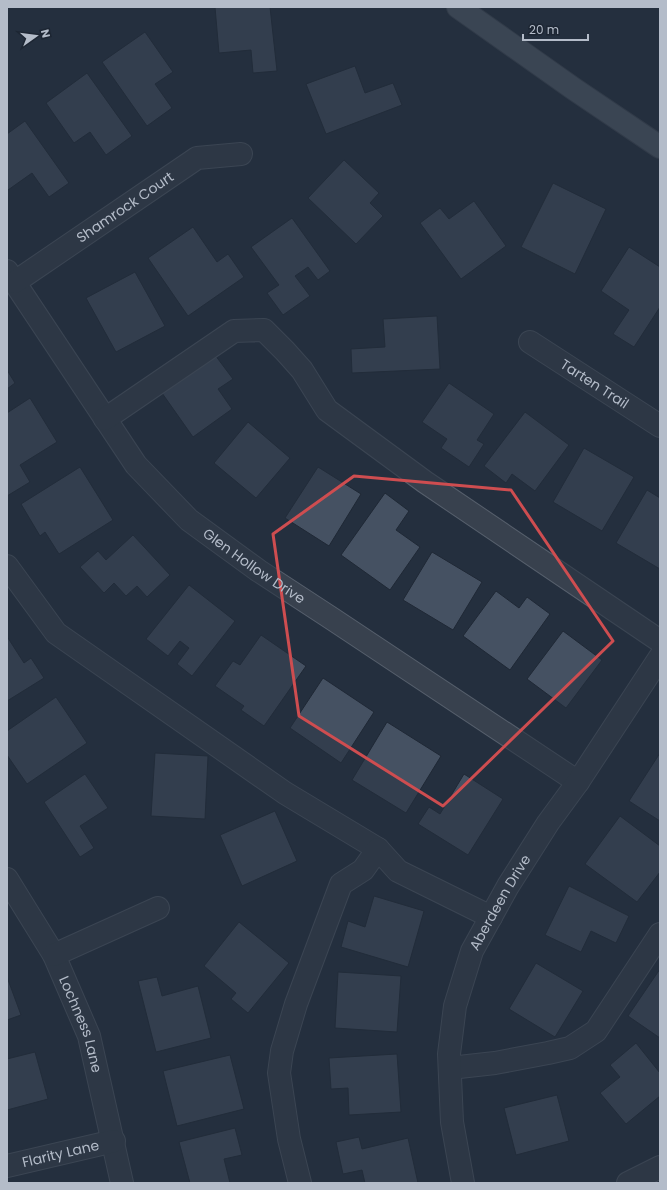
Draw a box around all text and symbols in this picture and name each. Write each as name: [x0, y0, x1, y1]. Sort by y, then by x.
north arrow: [16, 16, 56, 56]
scale bar: [523, 16, 588, 42]
text: 20 m: [529, 21, 559, 38]
text: N: [37, 28, 54, 40]
street label: Shamrock Court: [72, 167, 178, 247]
street label: Tarten Trail: [556, 354, 633, 413]
street label: Glen Hollow Drive: [199, 523, 309, 609]
street label: Aberdeen Drive: [464, 850, 536, 954]
street label: Lochness Lane: [54, 973, 107, 1075]
street label: Flarity Lane: [20, 1135, 101, 1172]

